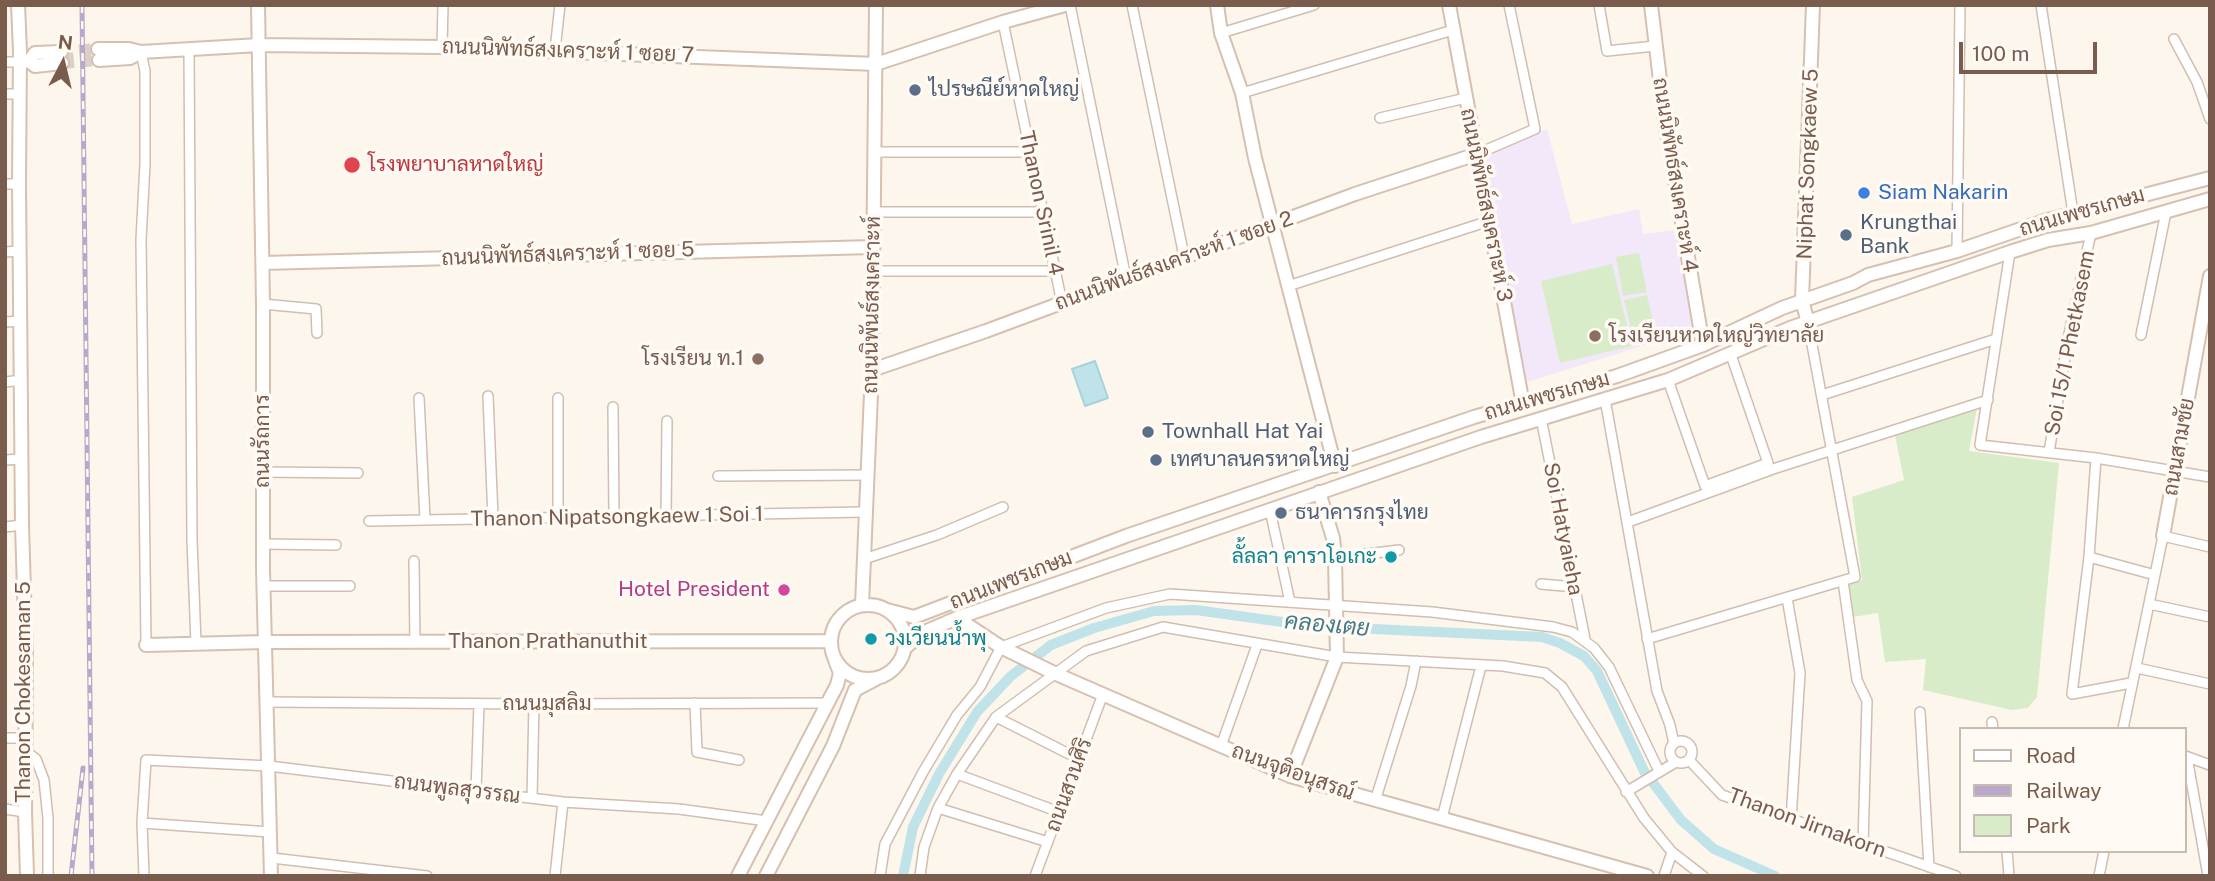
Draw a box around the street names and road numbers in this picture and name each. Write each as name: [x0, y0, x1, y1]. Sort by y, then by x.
street label: ถนนนิพัทธ์สงเคราะห์ 1 ซอย 7: [442, 34, 694, 68]
street label: Niphat Songkaew 5: [1792, 68, 1824, 260]
street label: ถนนนิพัทธ์สงเคราะห์ 4: [1647, 76, 1703, 274]
street label: ถนนนิพัทธ์สงเคราะห์ 3: [1455, 106, 1517, 304]
street label: Thanon Srinil 4: [1013, 128, 1069, 278]
street label: ถนนเพชรเกษม: [2016, 182, 2148, 242]
street label: ถนนนิพันธ์สงเคราะห์ 1 ซอย 2: [1051, 206, 1297, 316]
street label: ถนนนิพันธ์สงเคราะห์: [858, 216, 886, 394]
street label: ถนนนิพัทธ์สงเคราะห์ 1 ซอย 5: [441, 237, 695, 271]
street label: Soi 15/1 Phetkasem: [2040, 248, 2100, 438]
street label: ถนนเพชรเกษม: [1481, 366, 1613, 426]
street label: ถนนรัถการ: [250, 394, 276, 488]
street label: ถนนสามชัย: [2158, 396, 2200, 498]
street label: Soi Hatyaieha: [1538, 460, 1588, 598]
street label: Thanon Nipatsongkaew 1 Soi 1: [470, 502, 764, 532]
street label: ถนนเพชรเกษม: [946, 545, 1076, 615]
street label: Thanon Chokesaman 5: [11, 581, 37, 803]
street label: Thanon Prathanuthit: [448, 629, 648, 655]
street label: ถนนมุสลิม: [502, 691, 592, 717]
street label: ถนนสวนศิริ: [1040, 735, 1098, 835]
street label: ถนนจุติอนุสรณ์: [1228, 738, 1358, 806]
street label: ถนนพูลสุวรรณ: [392, 769, 522, 809]
street label: Thanon Jirnakorn: [1725, 783, 1889, 863]

